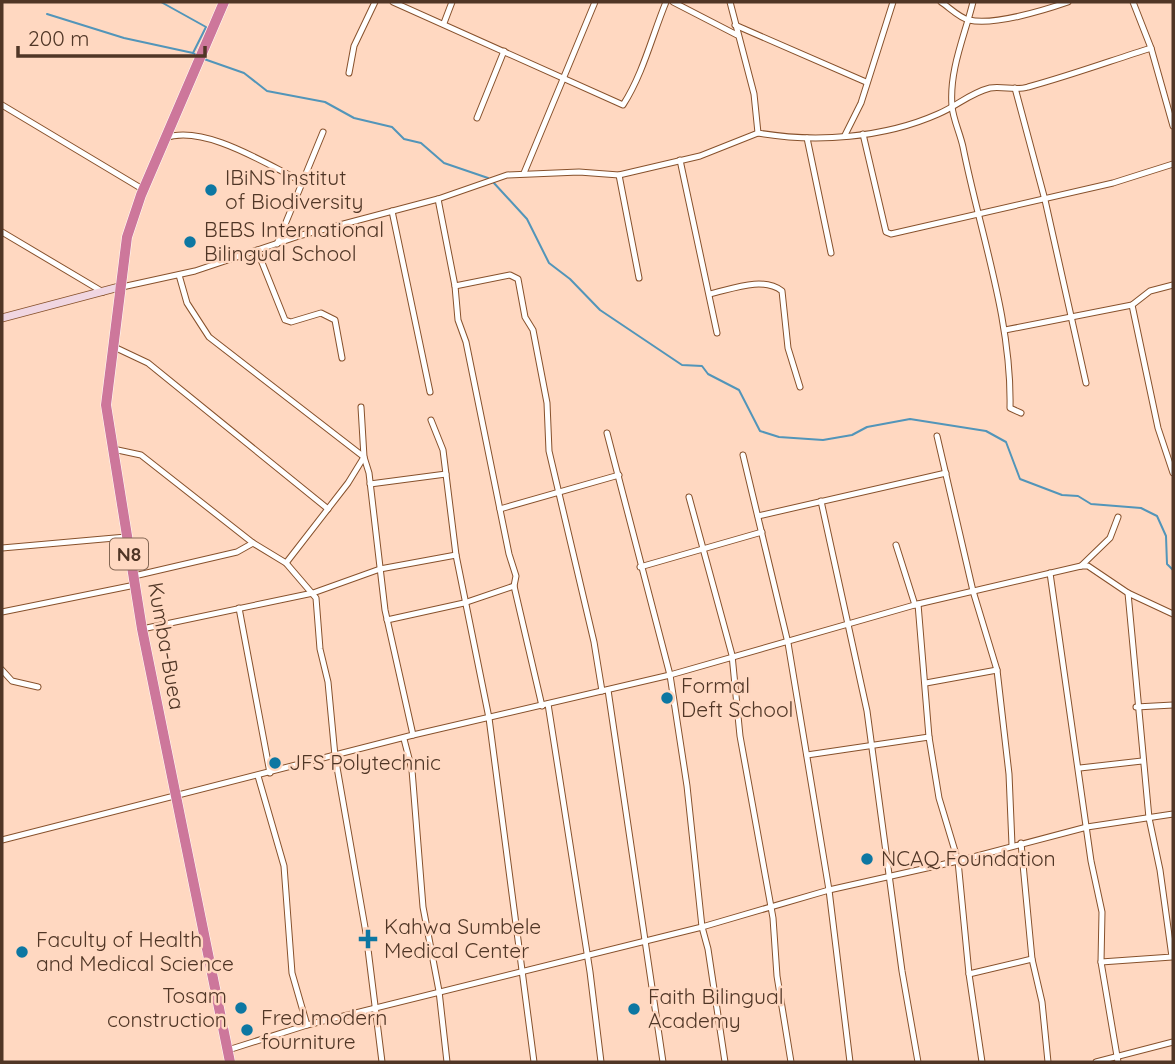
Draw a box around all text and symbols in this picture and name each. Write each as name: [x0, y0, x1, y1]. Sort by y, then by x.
scale bar: [18, 14, 205, 58]
text: 200 m: [28, 25, 90, 51]
place label: IBiNS Institut of Biodiversity: [225, 164, 363, 214]
marker: IBiNS Institut of Biodiversity: [203, 182, 219, 198]
place label: BEBS International Bilingual School: [204, 216, 384, 266]
marker: BEBS International Bilingual School: [182, 234, 198, 250]
road number: N8: [110, 538, 148, 569]
street label: Kumba-Buea: [143, 580, 191, 712]
place label: Formal Deft School: [681, 672, 793, 722]
marker: Formal Deft School: [659, 690, 675, 706]
place label: JFS Polytechnic: [289, 749, 441, 775]
marker: JFS Polytechnic: [267, 755, 283, 771]
place label: NCAQ Foundation: [881, 845, 1056, 871]
marker: NCAQ Foundation: [859, 851, 875, 867]
place label: Kahwa Sumbele Medical Center: [384, 913, 541, 963]
place label: Faculty of Health and Medical Science: [36, 926, 234, 976]
marker: Kahwa Sumbele Medical Center: [358, 929, 378, 949]
marker: Faculty of Health and Medical Science: [14, 944, 30, 960]
place label: Tosam construction: [107, 982, 227, 1032]
place label: Faith Bilingual Academy: [648, 983, 784, 1033]
marker: Tosam construction: [233, 1000, 249, 1016]
marker: Faith Bilingual Academy: [626, 1001, 642, 1017]
place label: Fred modern fourniture: [261, 1004, 387, 1054]
marker: Fred modern fourniture: [239, 1022, 255, 1038]

